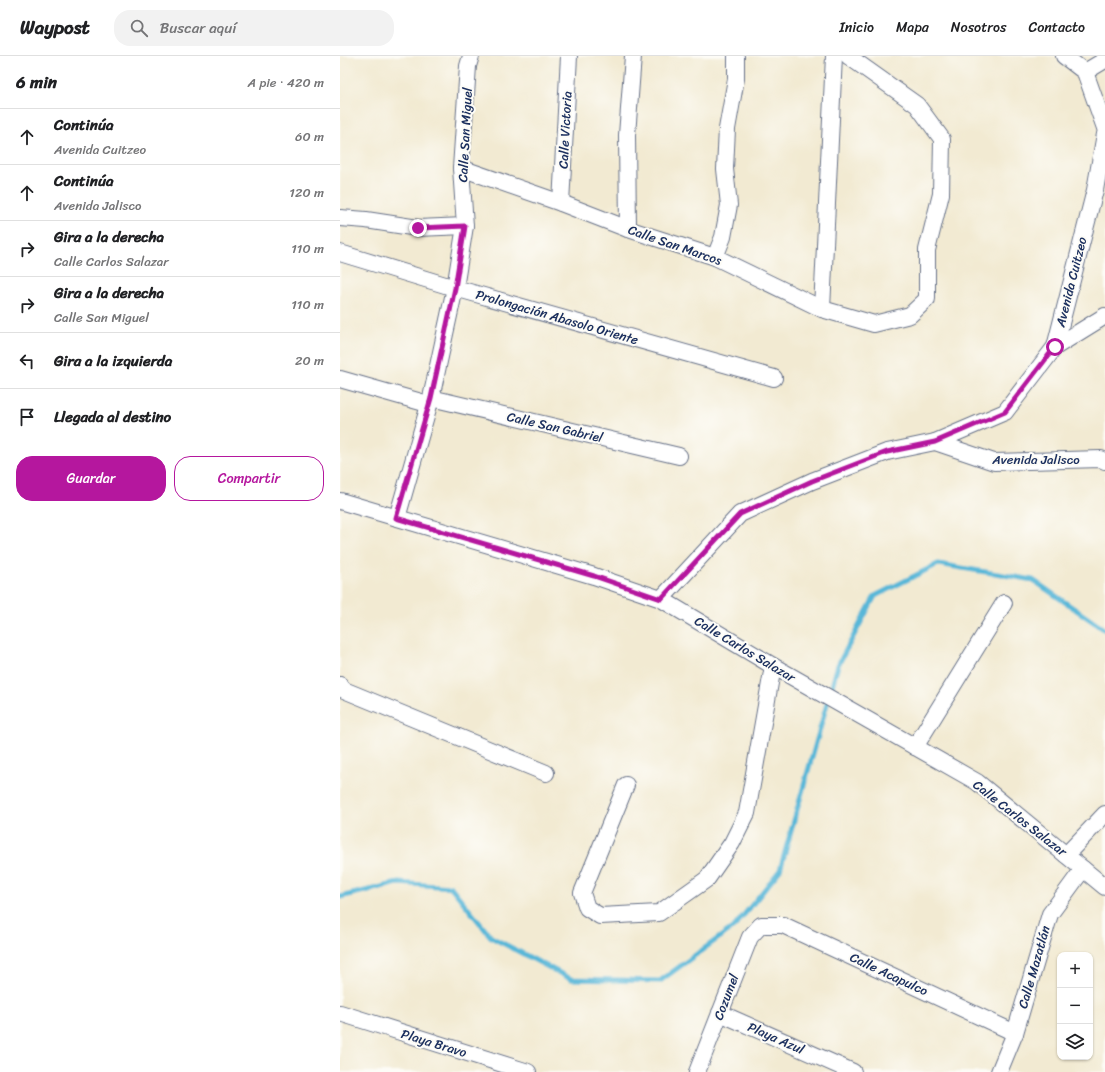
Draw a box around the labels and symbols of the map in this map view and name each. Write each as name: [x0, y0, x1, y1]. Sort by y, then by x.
street label: Calle San Miguel: [451, 87, 479, 183]
street label: Calle Victoria: [551, 90, 579, 169]
street label: Calle San Marcos: [625, 218, 726, 272]
route end: [409, 219, 427, 237]
street label: Avenida Cuitzeo: [1048, 234, 1093, 330]
street label: Prolongación Abasolo Oriente: [473, 283, 641, 351]
route start: [1046, 338, 1064, 356]
street label: Calle San Gabriel: [505, 405, 606, 449]
street label: Avenida Jalisco: [991, 448, 1080, 471]
street label: Calle Carlos Salazar: [690, 610, 801, 689]
street label: Calle Carlos Salazar: [968, 774, 1073, 863]
street label: Calle Mazatlán: [1011, 923, 1057, 1011]
street label: Calle Acapulco: [846, 946, 932, 1002]
street label: Cozumel: [707, 970, 745, 1023]
street label: Playa Azul: [744, 1015, 808, 1061]
street label: Playa Bravo: [398, 1022, 470, 1064]

